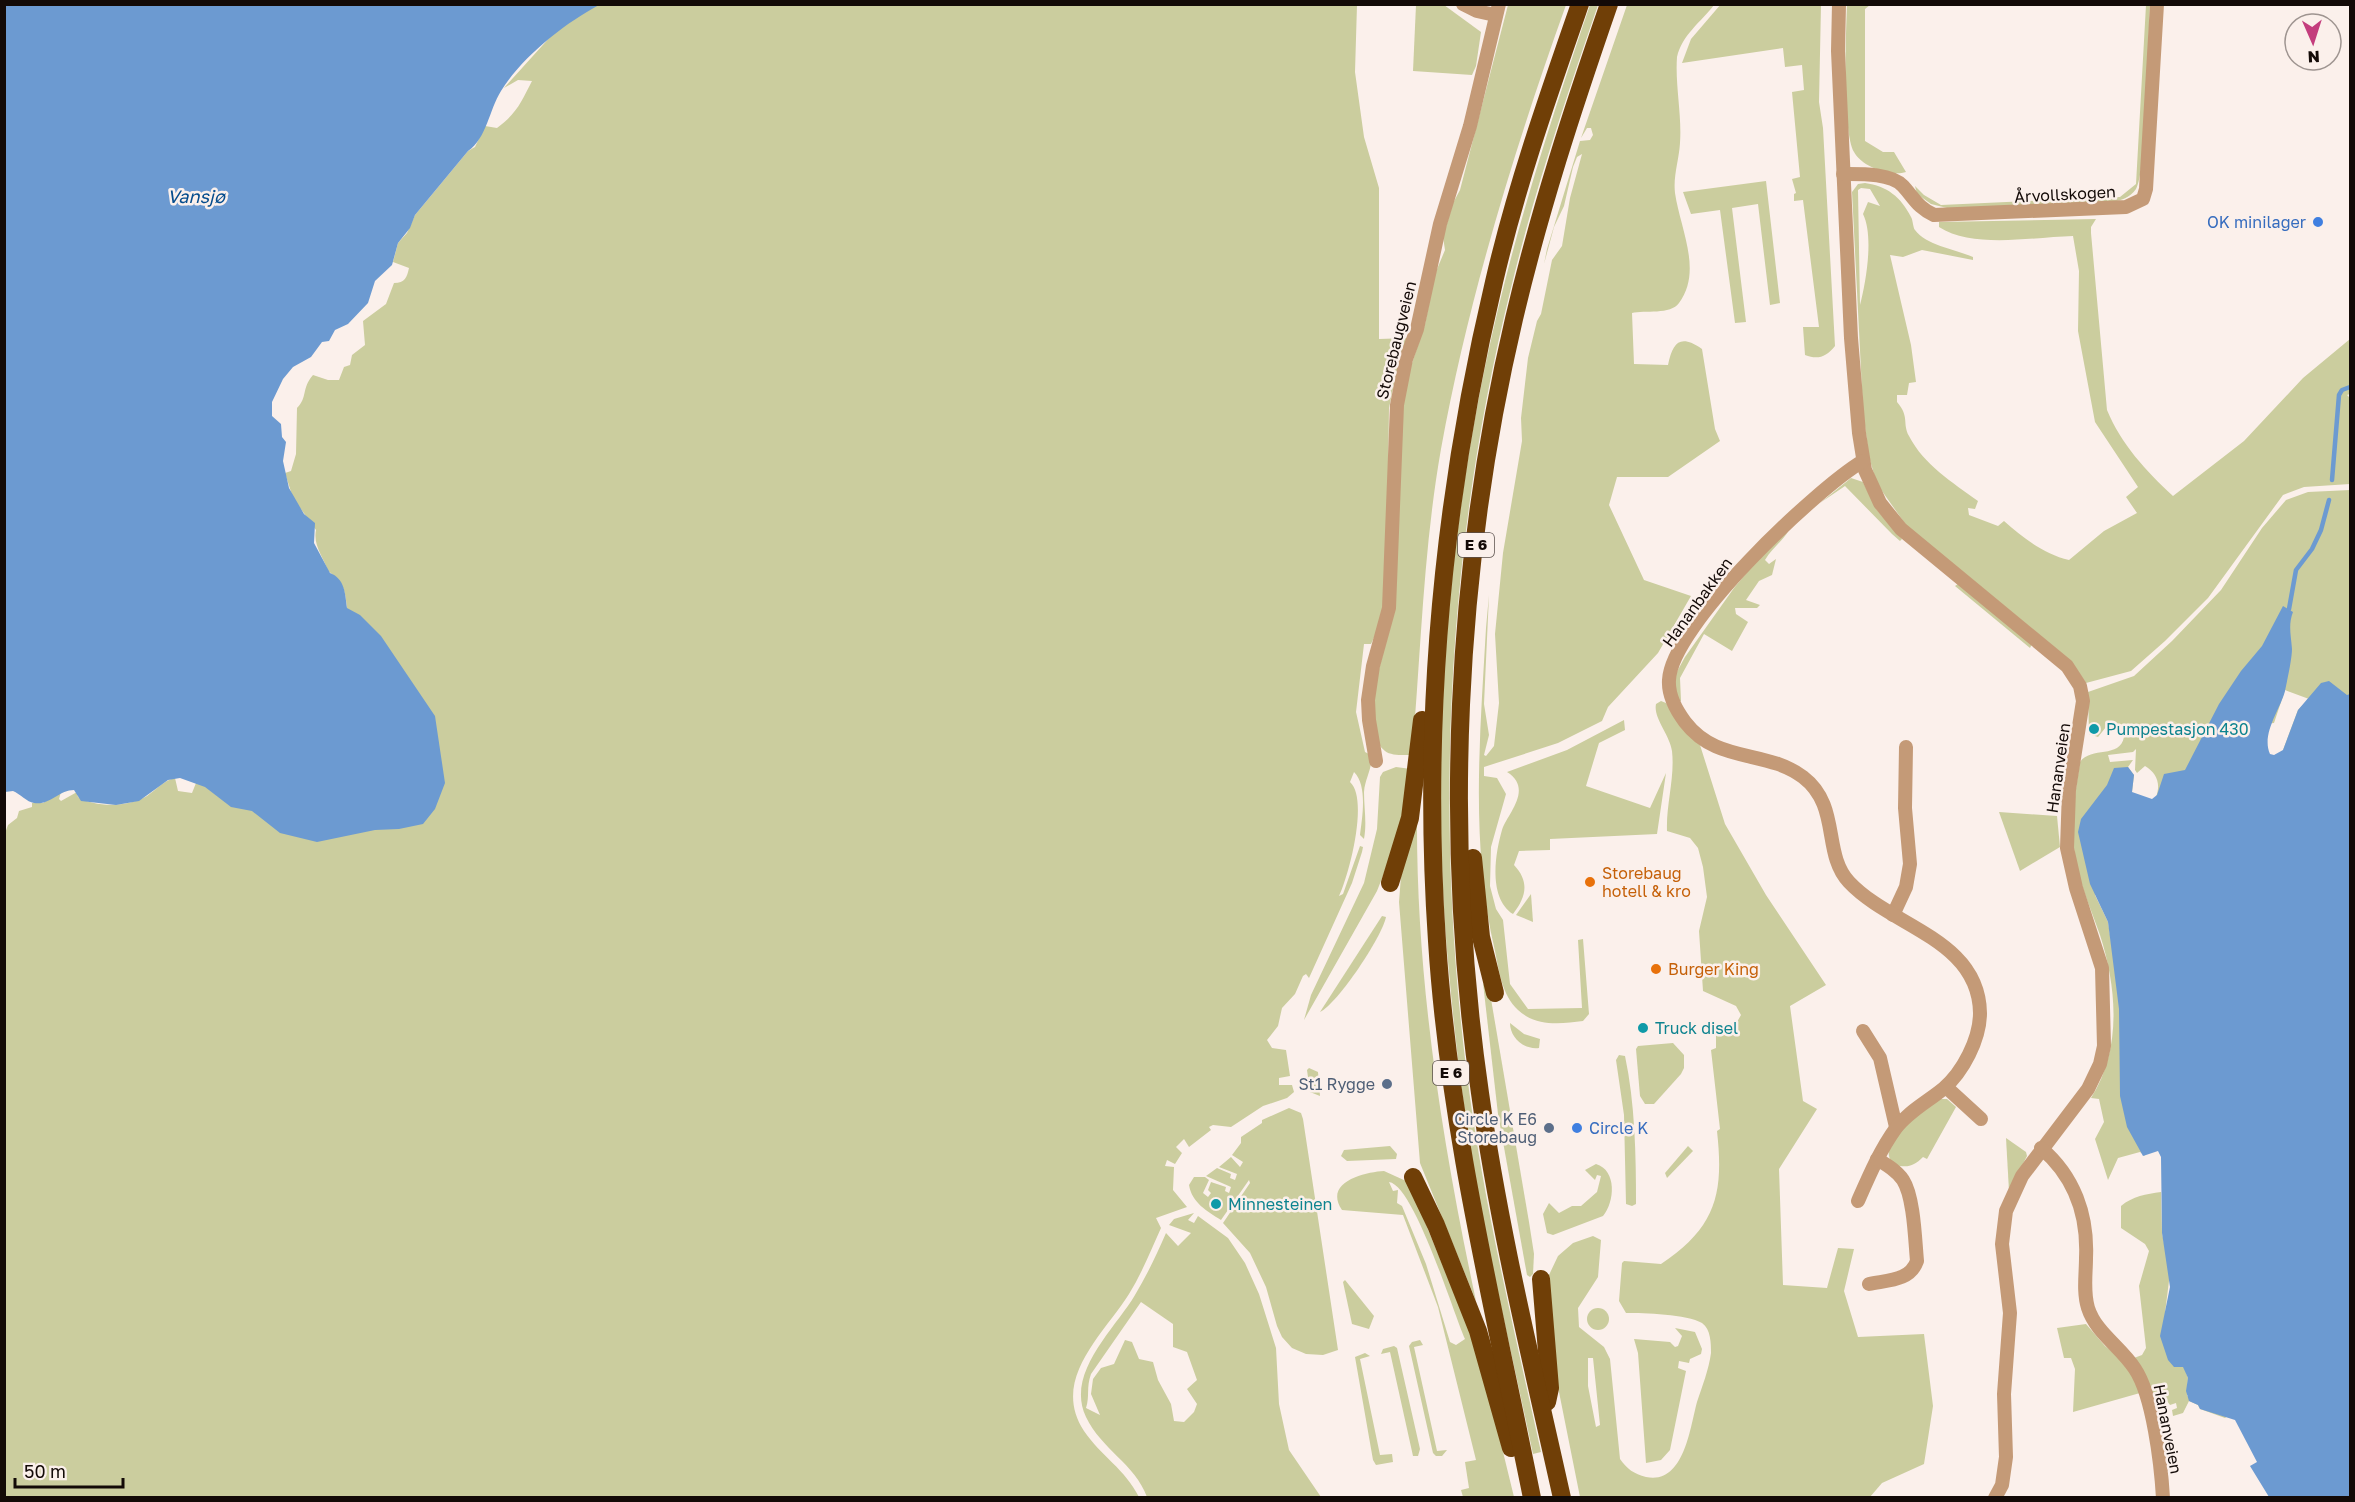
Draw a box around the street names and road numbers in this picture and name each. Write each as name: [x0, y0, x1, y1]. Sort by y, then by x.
street label: Årvollskogen: [2014, 181, 2116, 207]
street label: Storebaugveien: [1372, 279, 1420, 401]
road number: E 6: [1458, 533, 1494, 557]
street label: Hananbakken: [1658, 553, 1736, 651]
street label: Hananveien: [2042, 722, 2074, 814]
road number: E 6: [1433, 1061, 1469, 1085]
street label: Hananveien: [2150, 1382, 2186, 1476]

